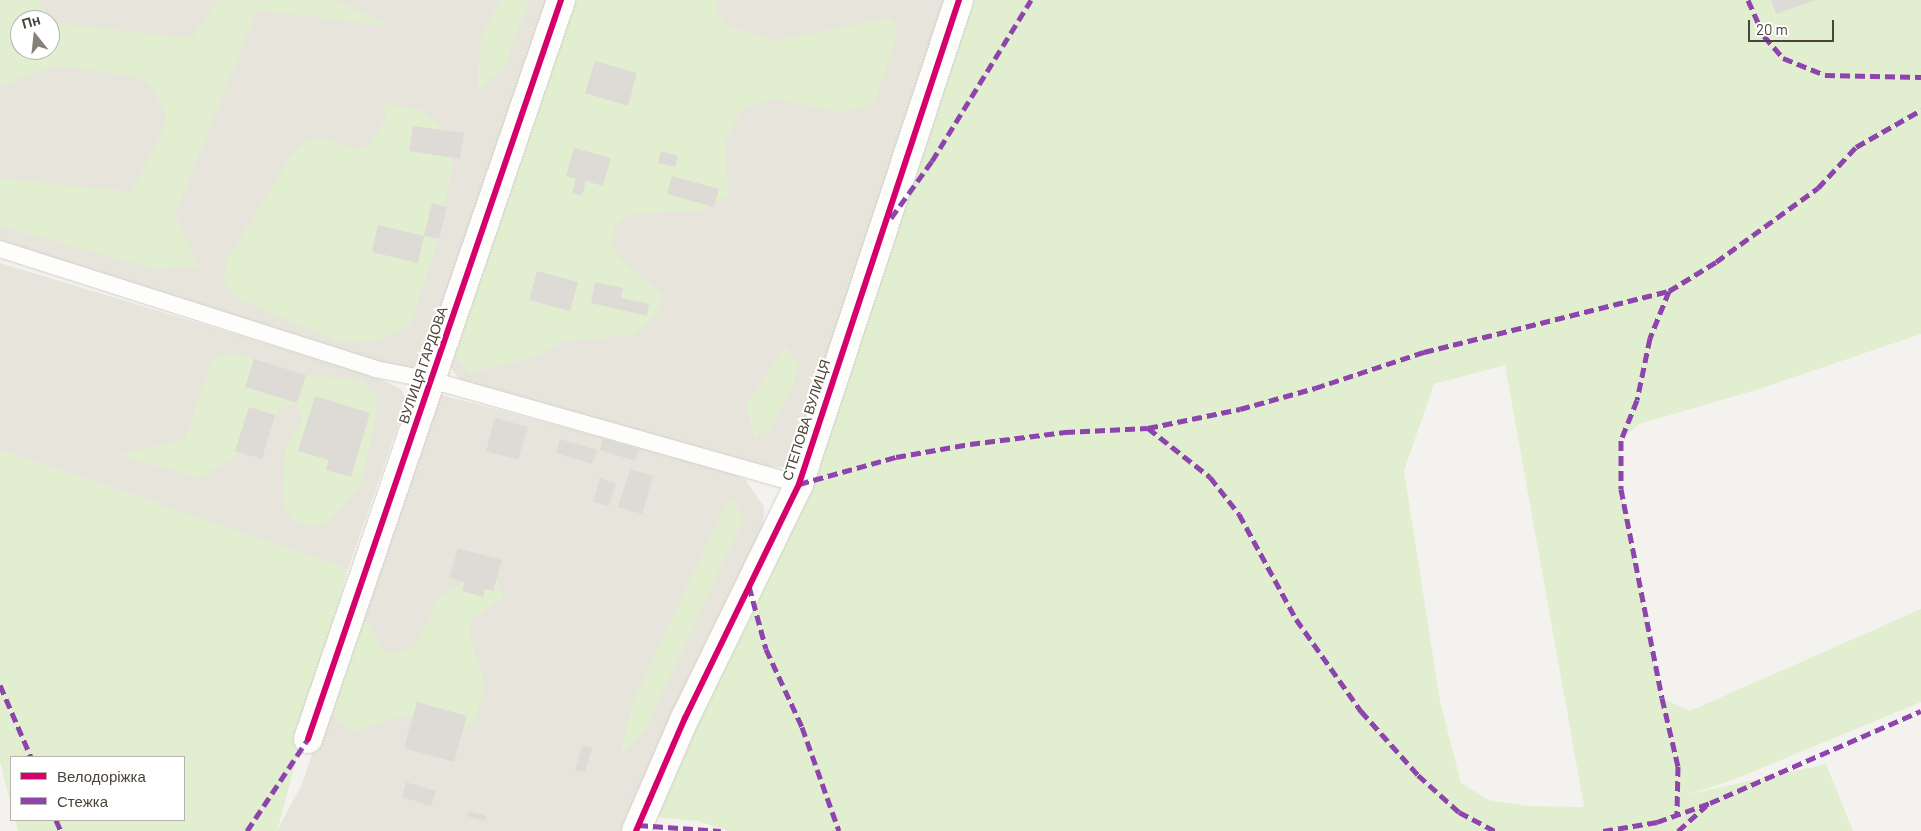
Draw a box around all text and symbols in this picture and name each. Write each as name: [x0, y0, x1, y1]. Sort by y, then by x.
north arrow: [10, 10, 60, 60]
text: Пн: [20, 10, 42, 32]
scale bar: [1751, 10, 1837, 42]
text: 20 m: [1756, 20, 1788, 38]
street label: ВУЛИЦЯ ГАРДОВА: [395, 304, 451, 426]
street label: СТЕПОВА ВУЛИЦЯ: [778, 357, 834, 483]
legend: [10, 756, 185, 821]
text: Велодоріжка: [57, 767, 146, 785]
text: Стежка: [57, 792, 108, 810]

